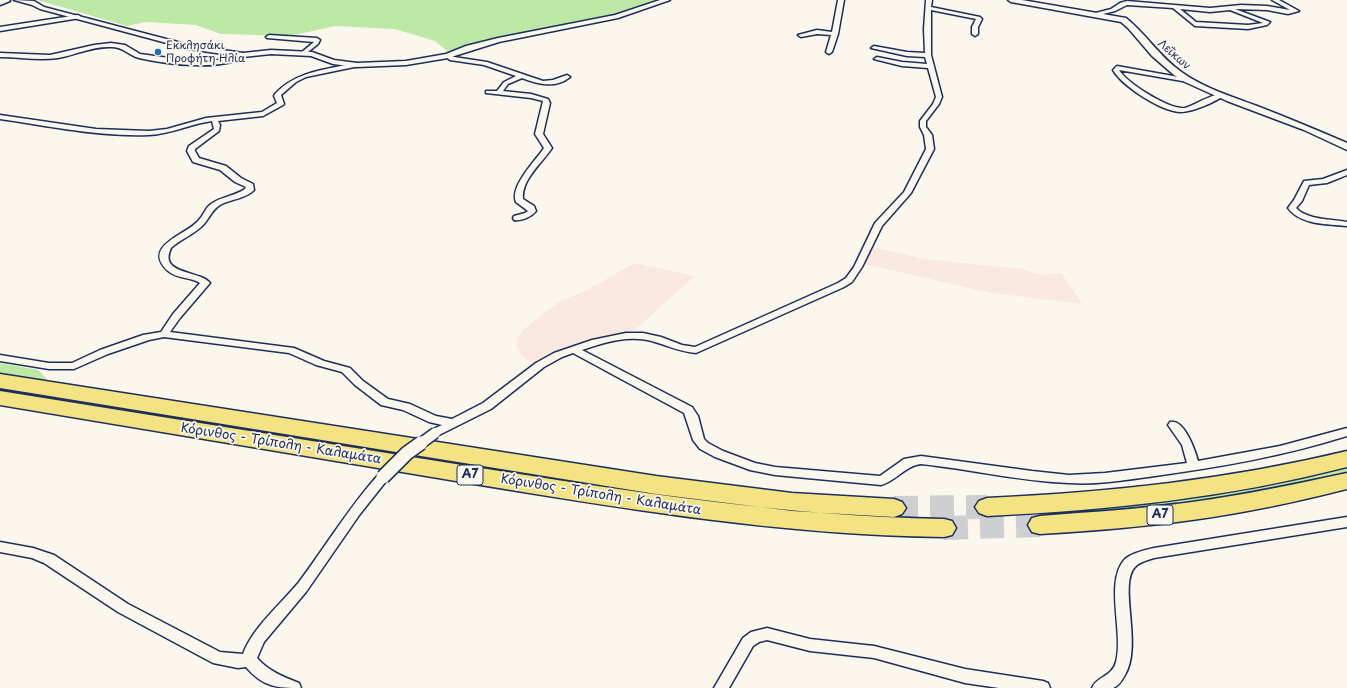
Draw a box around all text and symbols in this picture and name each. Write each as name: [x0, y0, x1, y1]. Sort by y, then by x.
street label: Λεΐκων: [1155, 37, 1193, 73]
place label: Εκκλησάκι Προφήτη Ηλία: [166, 39, 245, 65]
marker: Εκκλησάκι Προφήτη Ηλία: [153, 47, 163, 57]
street label: Κόρινθος - Τρίπολη - Καλαμάτα: [180, 420, 382, 468]
road number: Α7: [457, 465, 483, 485]
street label: Κόρινθος - Τρίπολη - Καλαμάτα: [500, 471, 702, 519]
road number: Α7: [1147, 505, 1173, 525]

